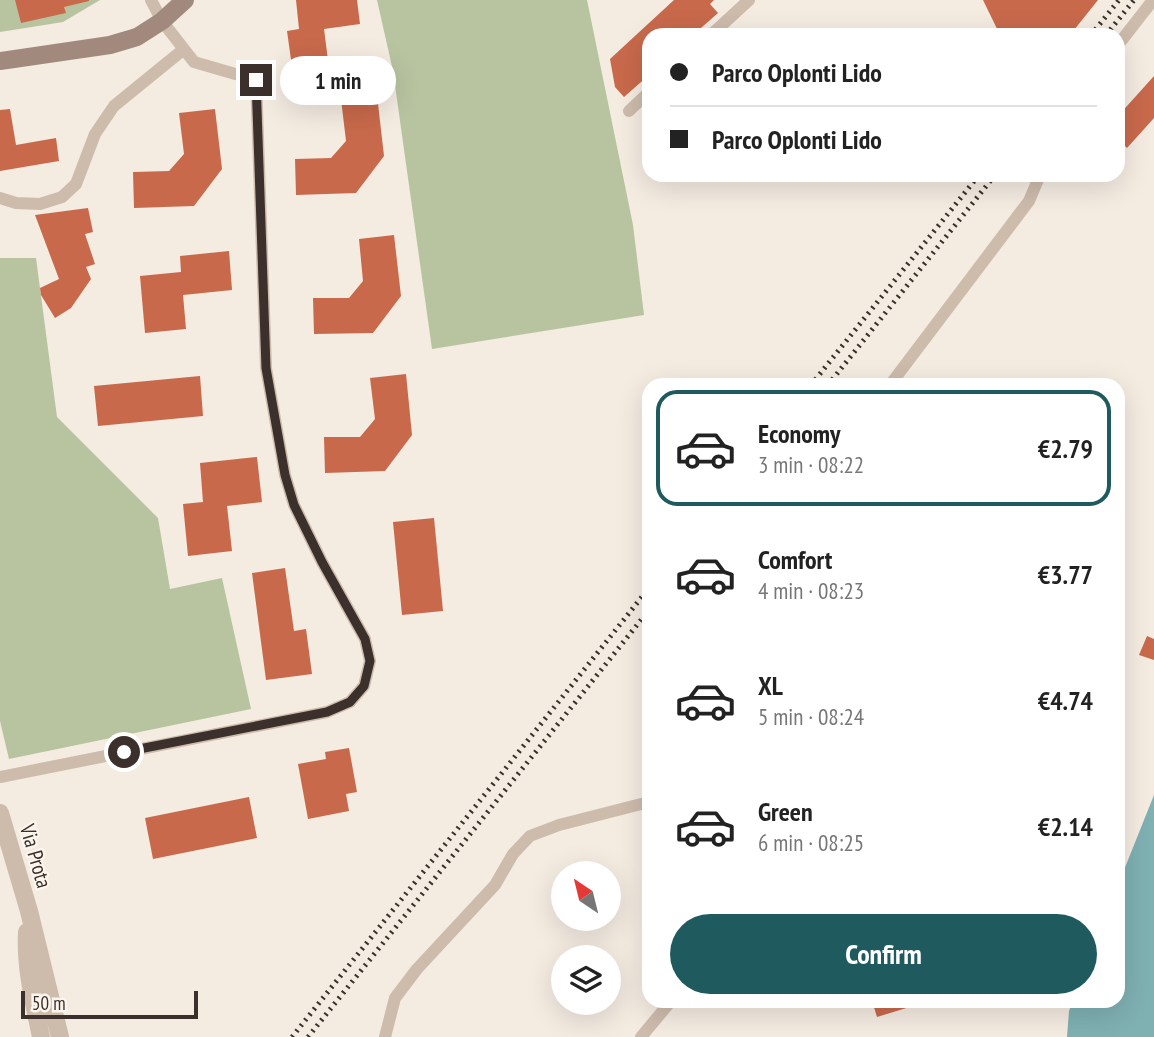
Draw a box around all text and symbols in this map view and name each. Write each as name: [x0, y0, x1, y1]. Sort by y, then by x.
callout: 1 min: [280, 56, 396, 104]
text: Parco Oplonti Lido: [712, 56, 882, 89]
route end: [240, 64, 272, 96]
text: 1 min: [315, 66, 361, 95]
text: Parco Oplonti Lido: [712, 123, 882, 156]
icon: car: [674, 417, 737, 480]
text: Economy: [758, 417, 840, 450]
text: €2.79: [1038, 432, 1093, 465]
text: 3 min · 08:22: [758, 450, 864, 479]
icon: car: [674, 543, 737, 606]
text: Comfort: [758, 543, 832, 576]
text: €3.77: [1038, 558, 1093, 591]
text: 4 min · 08:23: [758, 576, 864, 605]
icon: car: [674, 669, 737, 732]
text: XL: [758, 669, 783, 702]
text: €4.74: [1038, 684, 1093, 717]
text: 5 min · 08:24: [758, 702, 864, 731]
route start: [108, 736, 140, 768]
icon: car: [674, 795, 737, 858]
text: Green: [758, 795, 813, 828]
text: €2.14: [1038, 810, 1093, 843]
street label: Via Prota: [14, 820, 58, 891]
text: 6 min · 08:25: [758, 828, 864, 857]
north arrow: [551, 861, 621, 931]
map controls: [551, 861, 621, 1015]
button: Confirm: [670, 914, 1097, 994]
button: layers: [551, 945, 621, 1015]
scale bar: [21, 988, 198, 1020]
text: 50 m: [32, 991, 66, 1015]

